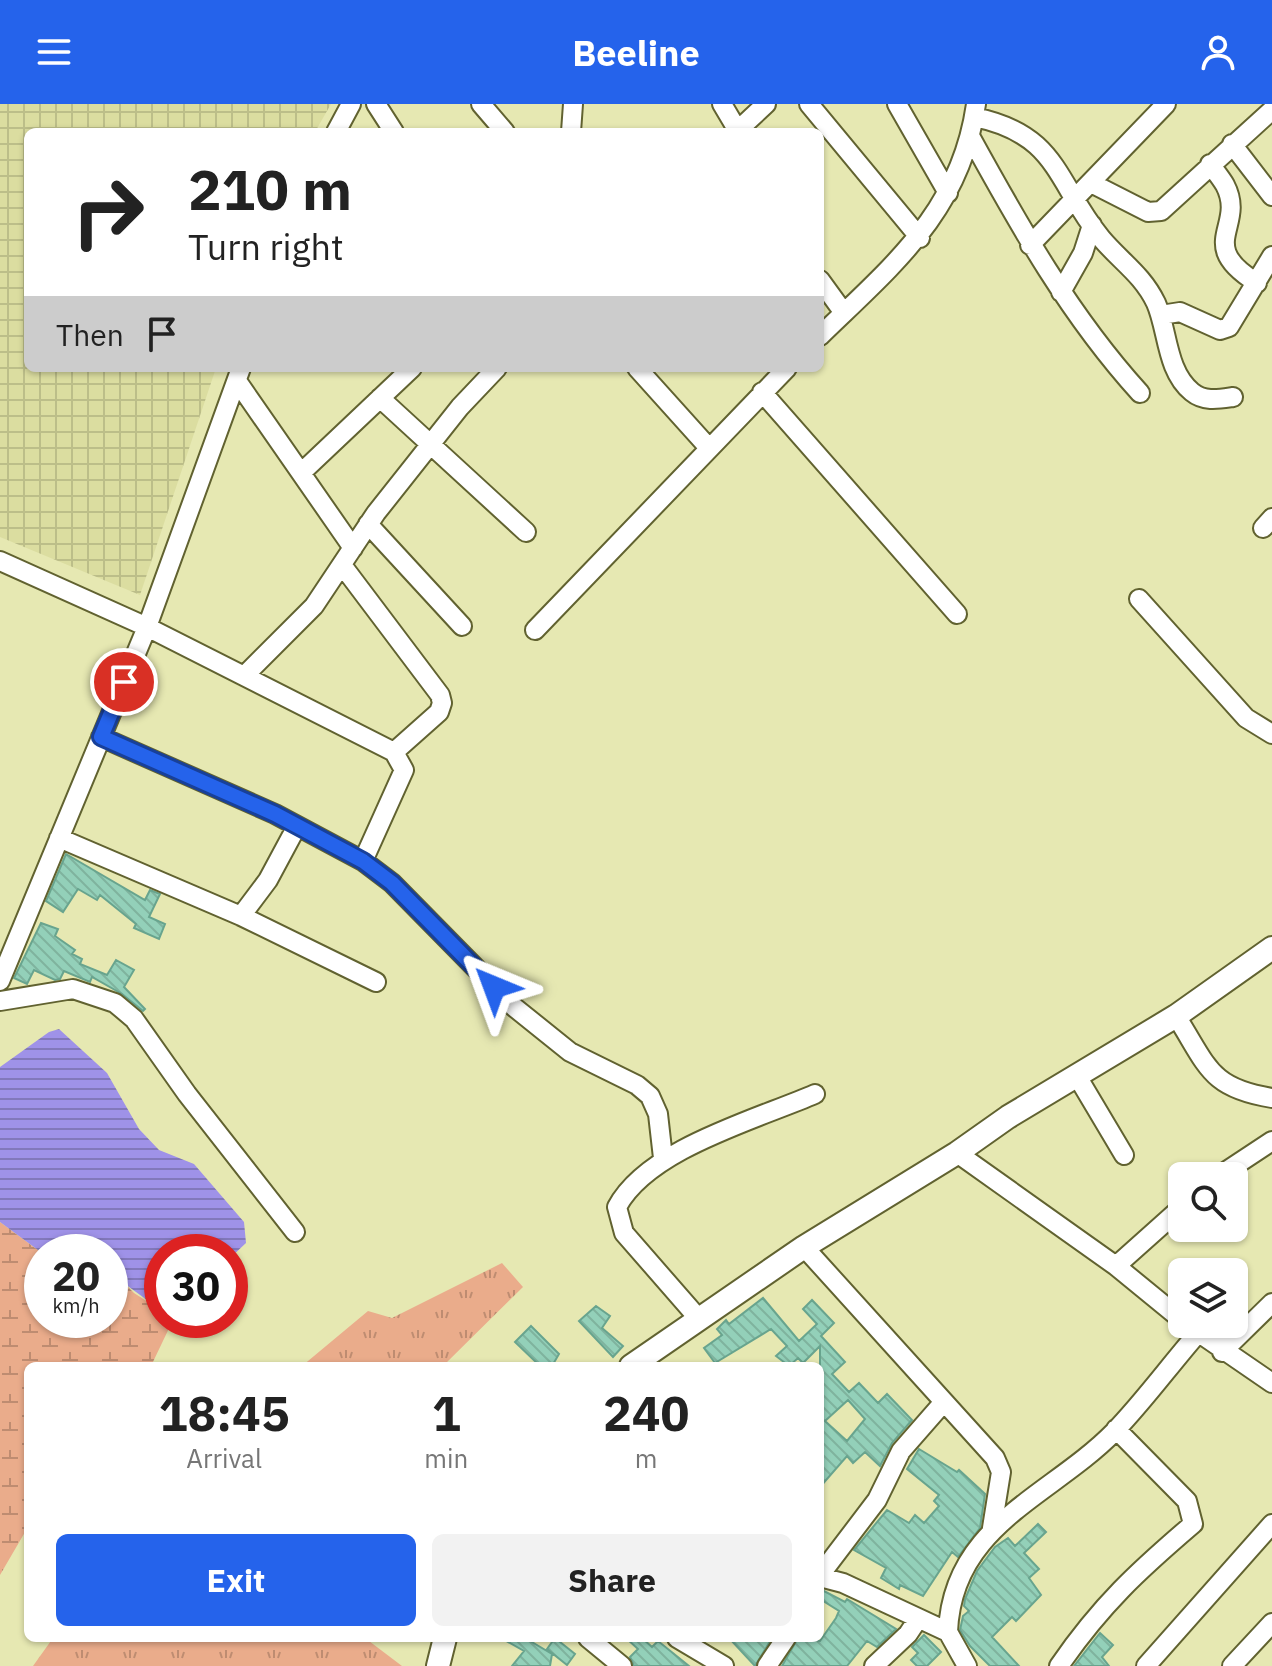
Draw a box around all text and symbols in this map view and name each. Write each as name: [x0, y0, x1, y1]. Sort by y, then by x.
text: Beeline: [572, 29, 700, 76]
icon: menu: [32, 30, 76, 74]
icon: person: [1196, 30, 1240, 74]
text: 210 m: [188, 153, 352, 225]
icon: right: [56, 160, 160, 264]
text: Turn right: [188, 223, 344, 270]
icon: arrive: [140, 312, 184, 356]
text: Then: [56, 315, 124, 354]
pin: [90, 648, 158, 716]
icon: arrive: [102, 660, 146, 704]
position arrow: [452, 945, 536, 1029]
map controls: [1168, 1162, 1248, 1338]
button: search: [1168, 1162, 1248, 1242]
speed limit sign: 30: [144, 1234, 248, 1338]
text: 20: [52, 1250, 100, 1302]
button: layers: [1168, 1258, 1248, 1338]
text: km/h: [52, 1292, 100, 1319]
text: 18:45: [159, 1382, 290, 1444]
text: 1: [432, 1382, 461, 1444]
text: 240: [603, 1382, 689, 1444]
text: Arrival: [186, 1441, 262, 1475]
text: min: [424, 1441, 468, 1475]
text: m: [635, 1441, 657, 1475]
button: Exit: [56, 1534, 416, 1626]
button: Share: [432, 1534, 792, 1626]

